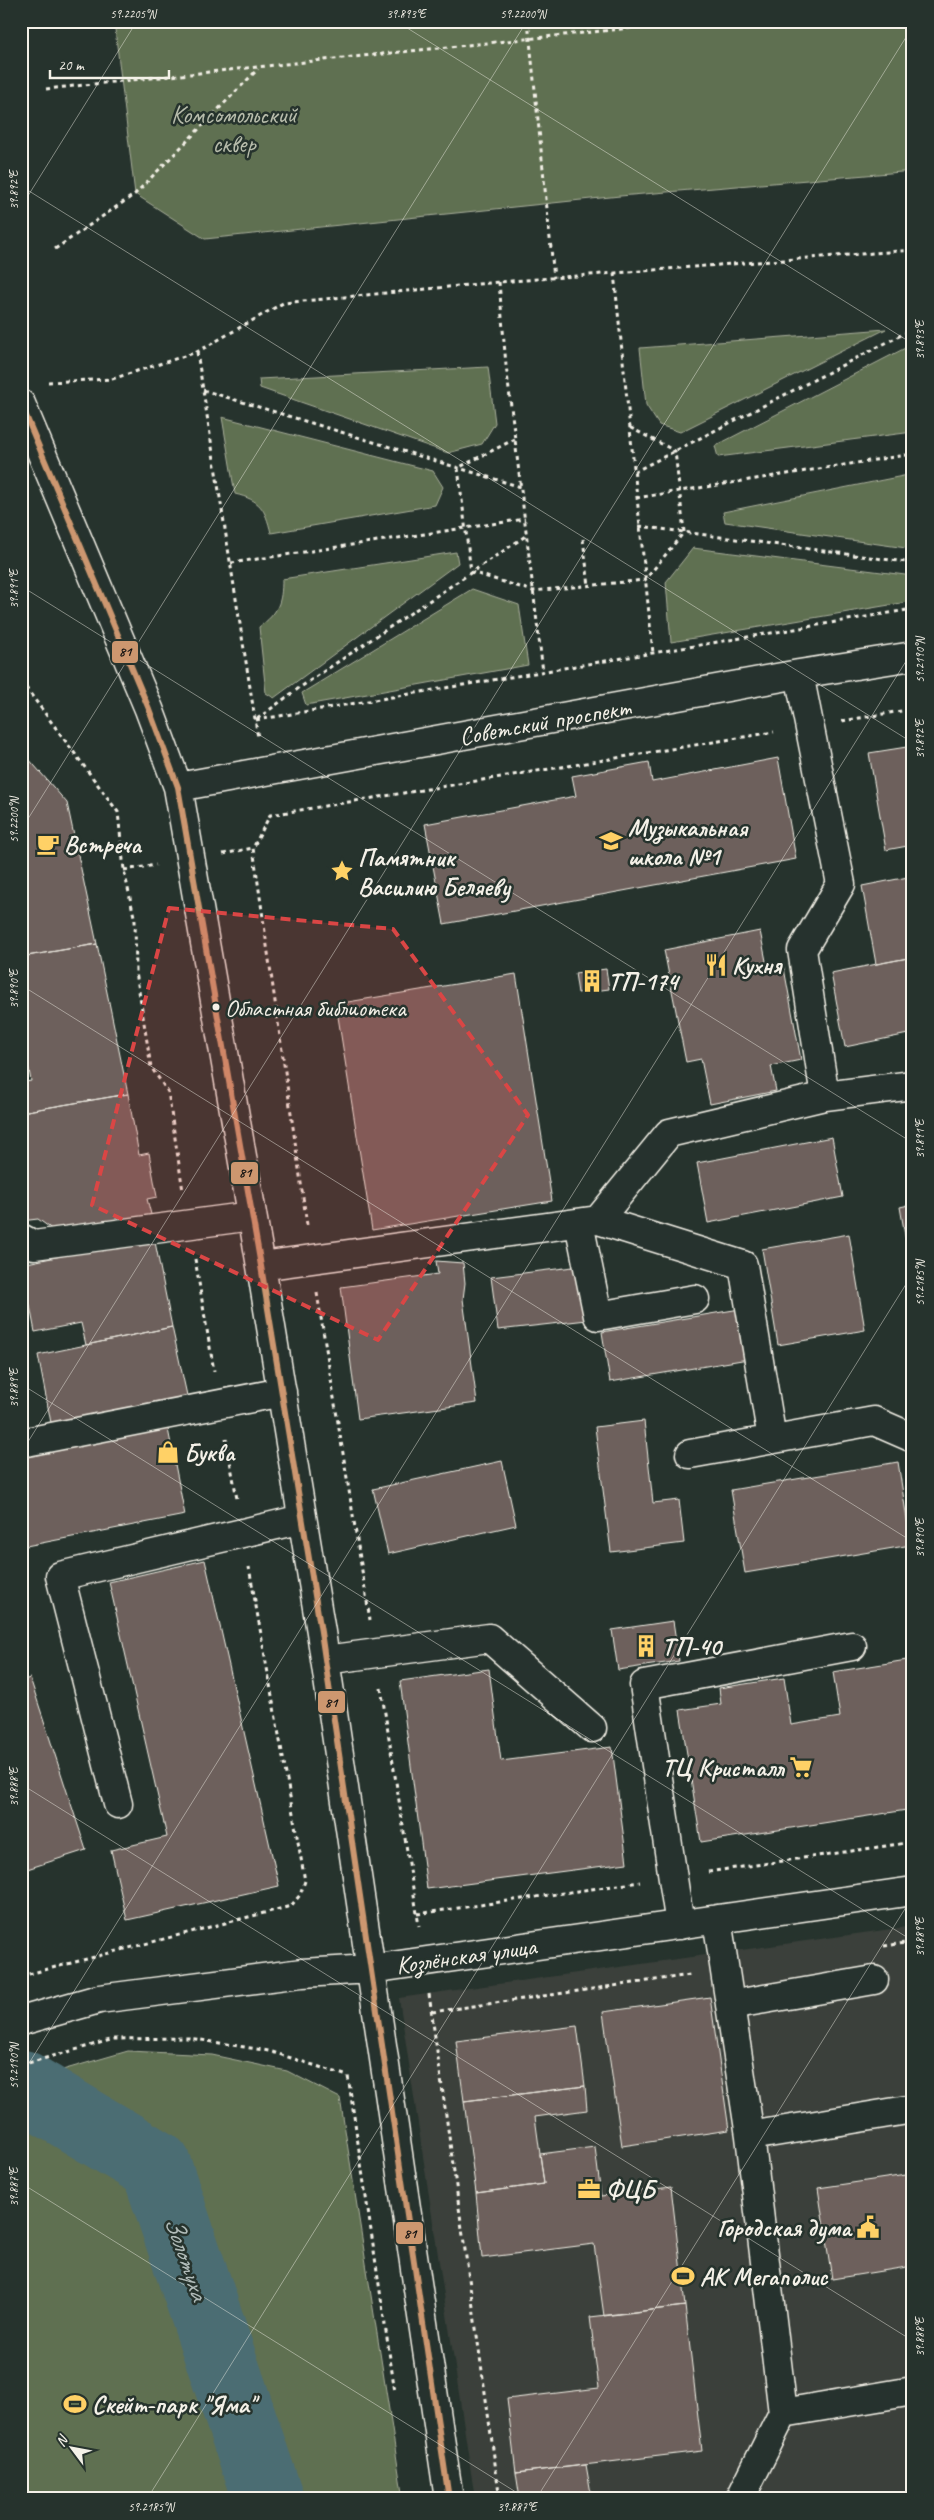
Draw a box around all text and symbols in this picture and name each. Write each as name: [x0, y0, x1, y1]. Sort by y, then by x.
text: 59.2205°N: [110, 6, 157, 22]
text: 39.893°E: [386, 6, 427, 22]
text: 59.2200°N: [500, 6, 547, 22]
scale bar: [50, 48, 169, 80]
text: 20 m: [58, 56, 85, 75]
park label: Комсомольский сквер: [171, 99, 298, 160]
text: 39.892°E: [6, 169, 22, 210]
text: 39.893°E: [912, 319, 928, 360]
text: 39.891°E: [6, 568, 22, 609]
text: 59.2190°N: [912, 636, 928, 683]
line badge: 81: [111, 640, 139, 664]
text: 81: [119, 643, 133, 660]
street label: Советский проспект: [457, 691, 634, 753]
text: 39.892°E: [912, 718, 928, 759]
text: 59.2200°N: [6, 796, 22, 843]
place label: Музыкальная школа №1: [628, 812, 749, 873]
school or university icon: Музыкальная школа №1: [598, 828, 624, 854]
place label: Встреча: [64, 829, 143, 861]
cafe icon: Встреча: [35, 831, 61, 857]
place label: Памятник Василию Беляеву: [358, 842, 512, 903]
place icon: Памятник Василию Беляеву: [329, 858, 355, 884]
place label: Кухня: [732, 950, 783, 982]
restaurant icon: Кухня: [703, 952, 729, 978]
place label: ТП-174: [608, 966, 681, 998]
text: 39.890°E: [6, 968, 22, 1009]
building icon: ТП-174: [579, 968, 605, 994]
place label: Областная библиотека: [225, 993, 407, 1023]
marker: Областная библиотека: [211, 1002, 221, 1012]
text: 39.891°E: [912, 1118, 928, 1159]
line badge: 81: [230, 1161, 259, 1185]
text: 81: [239, 1164, 253, 1181]
text: 59.2185°N: [912, 1259, 928, 1306]
text: 39.889°E: [6, 1367, 22, 1408]
place label: Буква: [184, 1437, 237, 1469]
shop icon: Буква: [155, 1439, 181, 1465]
text: 39.890°E: [912, 1517, 928, 1558]
place label: ТП-40: [662, 1631, 723, 1663]
building icon: ТП-40: [633, 1633, 659, 1659]
line badge: 81: [317, 1690, 346, 1714]
text: 81: [325, 1694, 339, 1711]
place label: ТЦ Кристалл: [662, 1752, 785, 1784]
supermarket icon: ТЦ Кристалл: [788, 1754, 814, 1780]
text: 39.888°E: [6, 1766, 22, 1807]
text: 39.889°E: [912, 1916, 928, 1957]
street label: Козлёнская улица: [394, 1930, 540, 1983]
text: 59.2190°N: [6, 2042, 22, 2089]
text: 39.887°E: [6, 2166, 22, 2207]
place label: ФЦБ: [606, 2174, 658, 2206]
office icon: ФЦБ: [576, 2176, 602, 2202]
water label: Золотуха: [157, 2212, 217, 2307]
place label: Городская дума: [717, 2212, 853, 2244]
public building icon: Городская дума: [855, 2214, 881, 2240]
line badge: 81: [395, 2221, 424, 2245]
text: 81: [404, 2225, 418, 2242]
place label: АК Мегаполис: [700, 2261, 829, 2293]
sports icon: АК Мегаполис: [670, 2263, 696, 2289]
text: 39.888°E: [912, 2316, 928, 2357]
place label: Скейт-парк "Яма": [92, 2389, 260, 2421]
sports icon: Скейт-парк "Яма": [62, 2391, 88, 2417]
north arrow: [48, 2422, 98, 2472]
text: N: [52, 2431, 72, 2450]
text: 59.2185°N: [128, 2499, 175, 2515]
text: 39.887°E: [497, 2499, 538, 2515]

